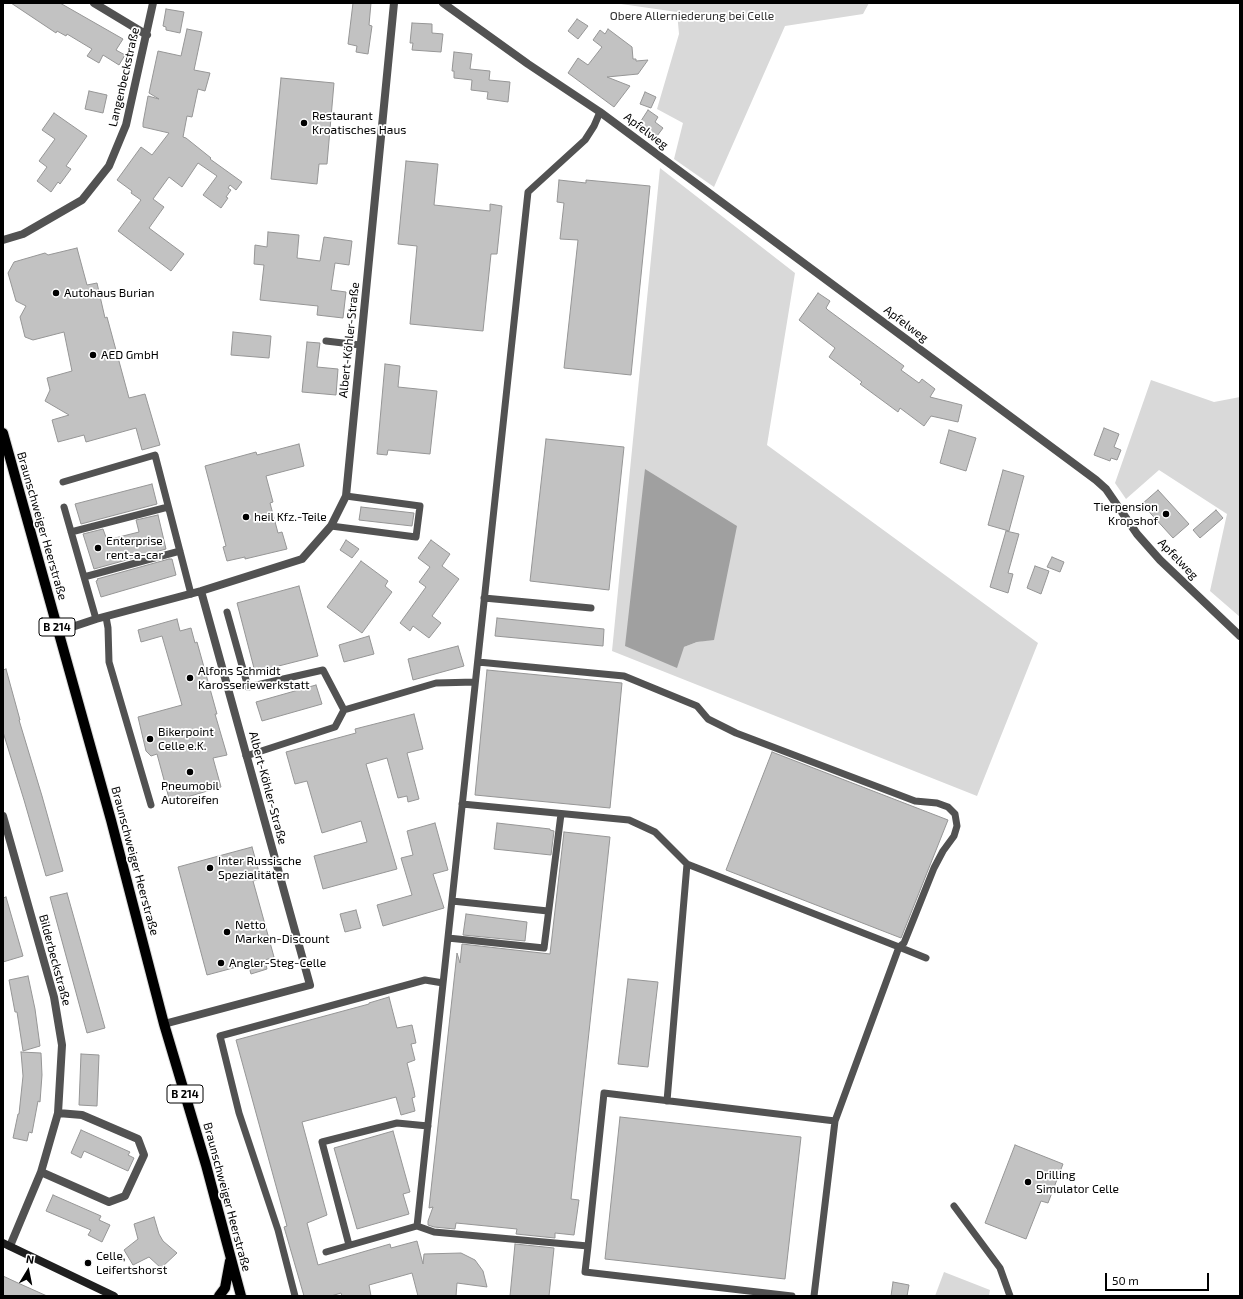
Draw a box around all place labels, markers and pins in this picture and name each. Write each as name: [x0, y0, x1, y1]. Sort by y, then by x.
place label: Restaurant Kroatisches Haus: [312, 109, 406, 137]
marker: Restaurant Kroatisches Haus: [299, 118, 309, 128]
place label: Autohaus Burian: [64, 286, 154, 300]
marker: Autohaus Burian: [51, 288, 61, 298]
place label: AED GmbH: [101, 348, 159, 362]
marker: AED GmbH: [88, 350, 98, 360]
place label: Tierpension Kropshof: [1094, 500, 1158, 528]
marker: Tierpension Kropshof: [1161, 509, 1171, 519]
place label: heil Kfz.-Teile: [254, 510, 327, 524]
marker: heil Kfz.-Teile: [241, 512, 251, 522]
place label: Enterprise rent-a-car: [106, 534, 163, 562]
marker: Enterprise rent-a-car: [93, 543, 103, 553]
place label: Alfons Schmidt Karosseriewerkstatt: [198, 664, 310, 692]
marker: Alfons Schmidt Karosseriewerkstatt: [185, 673, 195, 683]
place label: Bikerpoint Celle e.K.: [158, 725, 214, 753]
marker: Bikerpoint Celle e.K.: [145, 734, 155, 744]
marker: Pneumobil Autoreifen: [185, 767, 195, 777]
place label: Pneumobil Autoreifen: [161, 779, 219, 807]
place label: Inter Russische Spezialitäten: [218, 854, 301, 882]
marker: Inter Russische Spezialitäten: [205, 863, 215, 873]
place label: Netto Marken-Discount: [235, 918, 330, 946]
marker: Netto Marken-Discount: [222, 927, 232, 937]
place label: Angler-Steg-Celle: [229, 956, 326, 970]
marker: Angler-Steg-Celle: [216, 958, 226, 968]
place label: Drilling Simulator Celle: [1036, 1168, 1119, 1196]
marker: Drilling Simulator Celle: [1023, 1177, 1033, 1187]
place label: Celle, Leifertshorst: [96, 1249, 167, 1277]
marker: Celle, Leifertshorst: [83, 1258, 93, 1268]

